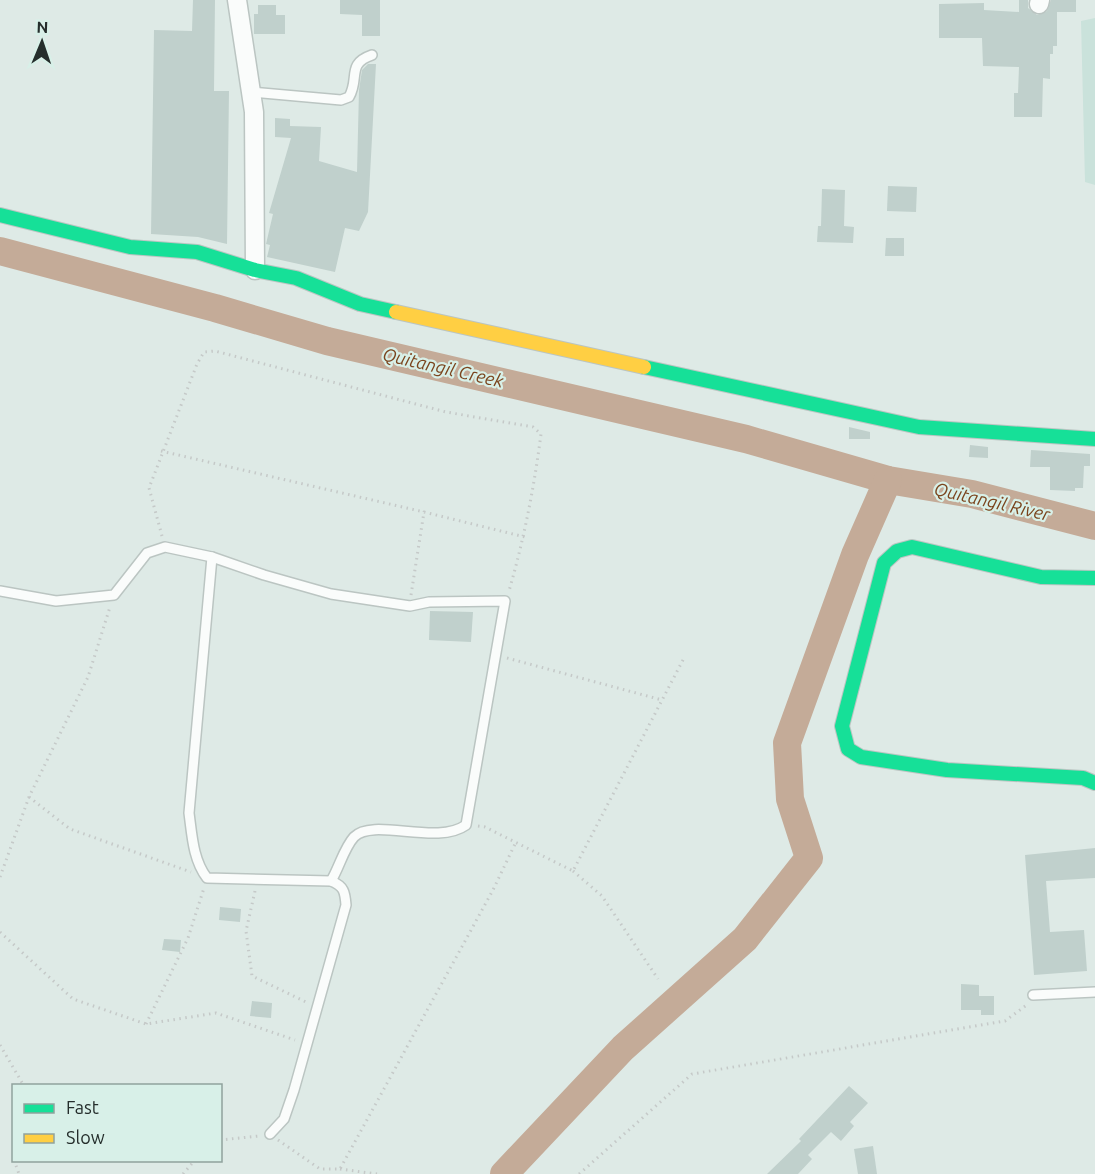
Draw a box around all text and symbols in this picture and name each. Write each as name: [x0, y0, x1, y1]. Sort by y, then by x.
north arrow: [12, 12, 72, 72]
text: N: [36, 18, 49, 36]
water label: Quitangil Creek: [380, 343, 506, 392]
water label: Quitangil River: [932, 478, 1053, 525]
legend: [12, 1084, 222, 1162]
text: Fast: [66, 1097, 99, 1117]
text: Slow: [66, 1127, 105, 1147]

